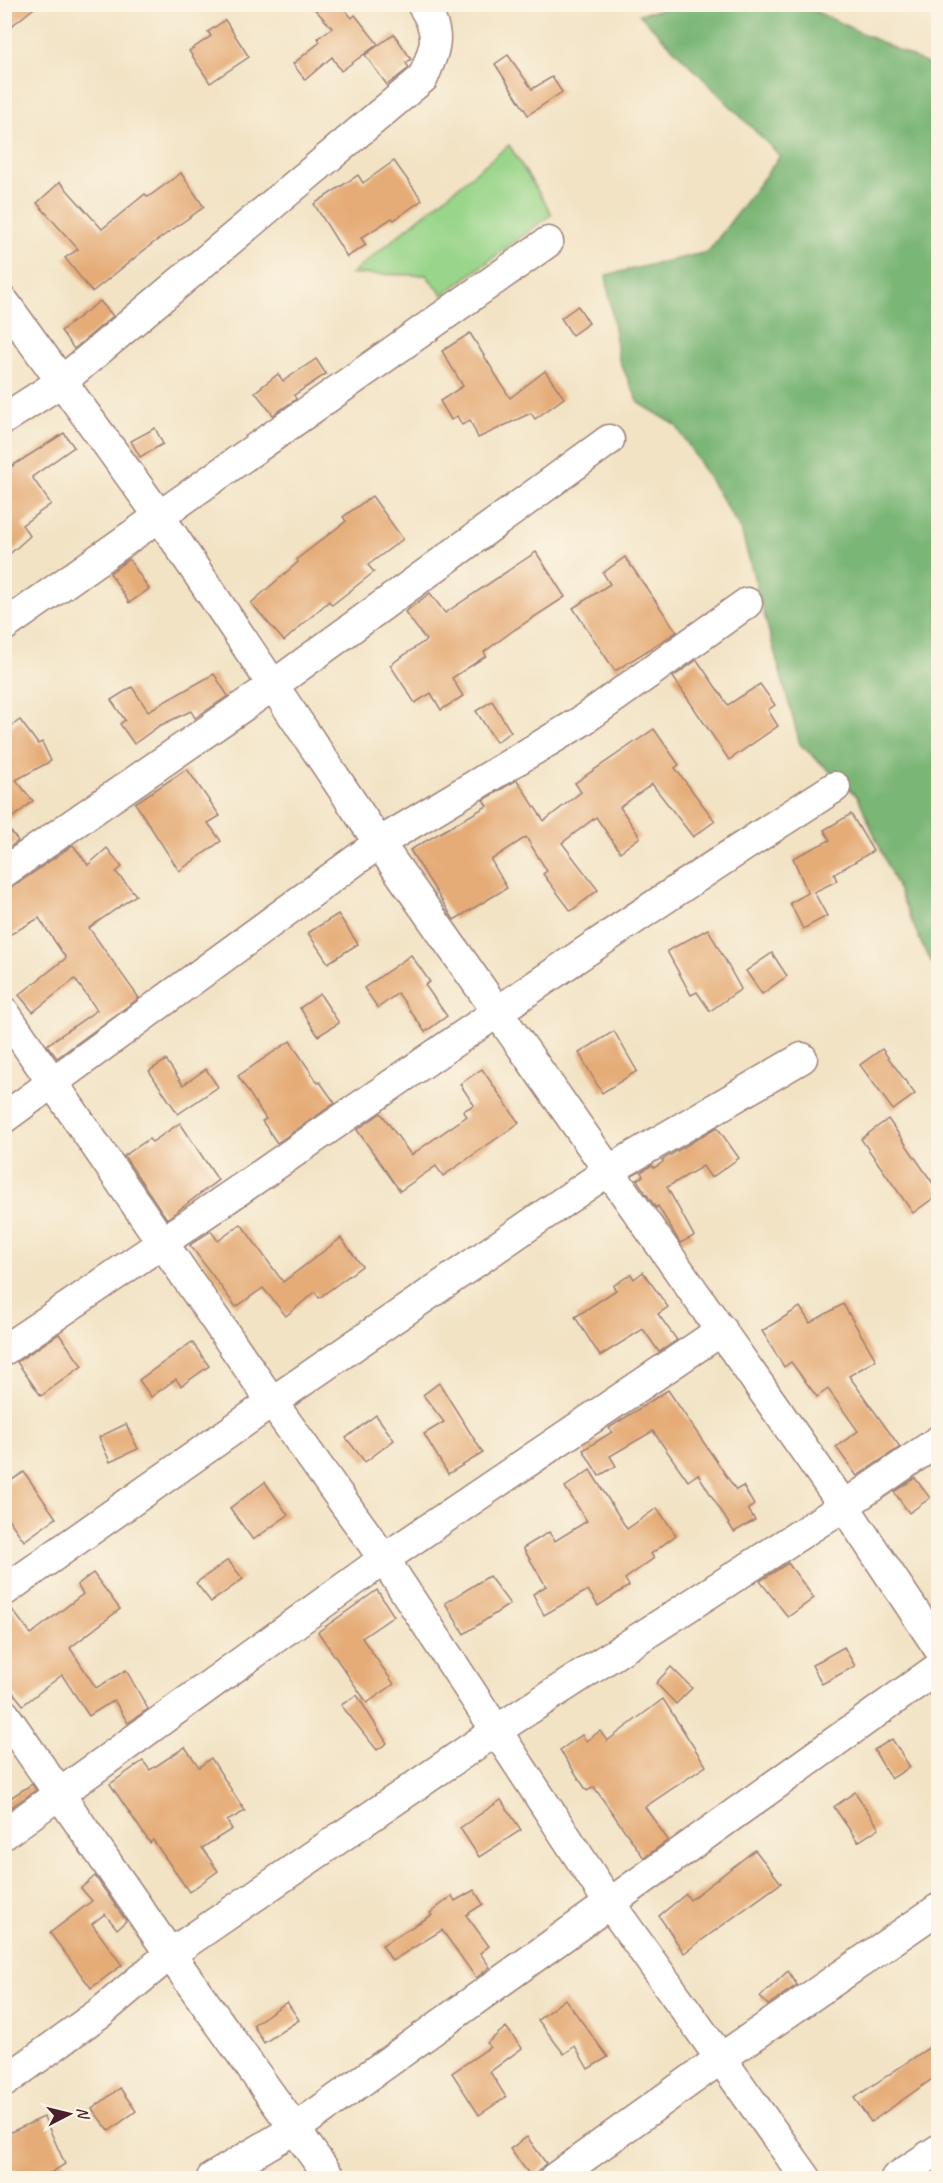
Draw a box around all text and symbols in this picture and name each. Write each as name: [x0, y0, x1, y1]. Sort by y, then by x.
north arrow: [39, 2084, 99, 2144]
text: N: [72, 2106, 94, 2121]

